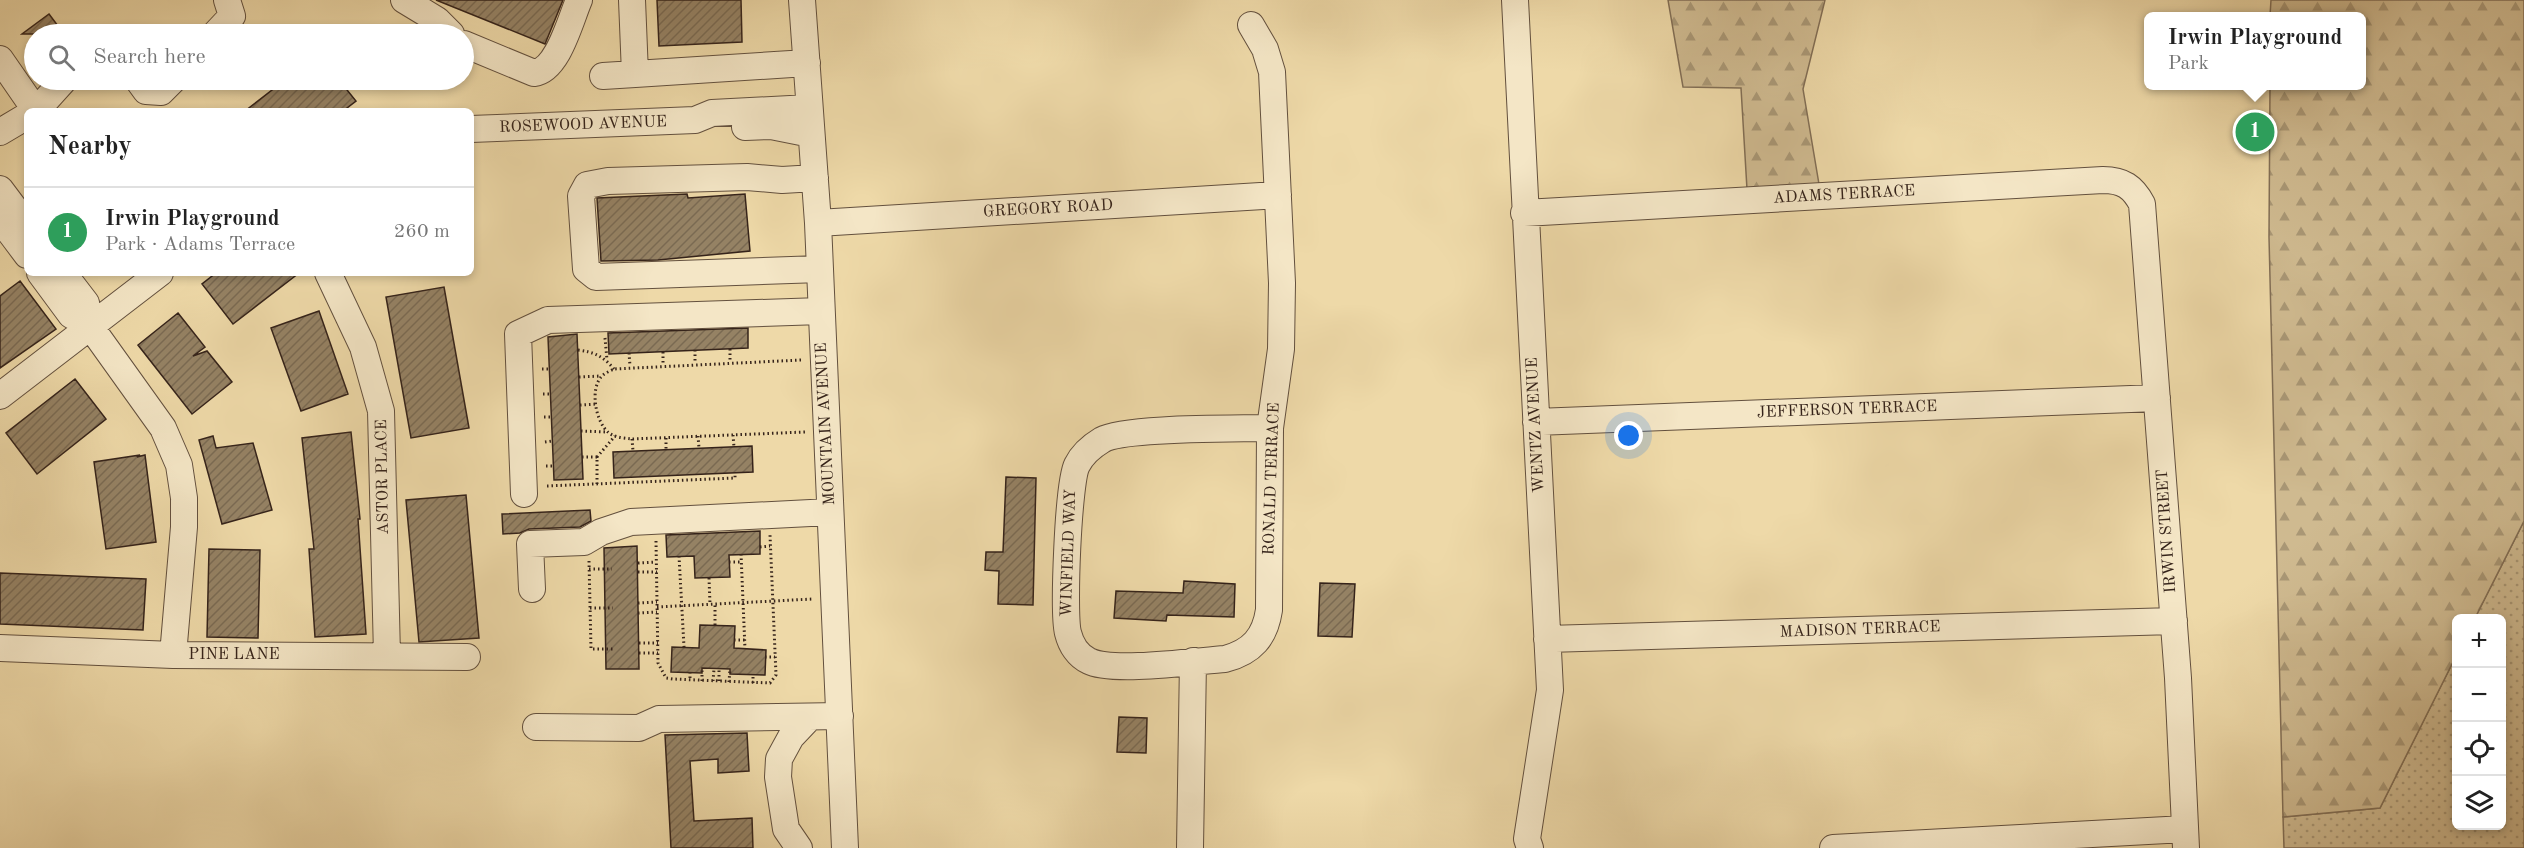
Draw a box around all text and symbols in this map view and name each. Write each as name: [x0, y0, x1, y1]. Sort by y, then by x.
popup: [2144, 12, 2366, 90]
search box: [24, 24, 474, 90]
text: Irwin Playground: [2168, 27, 2342, 49]
icon: search: [45, 41, 78, 74]
text: Search here: [93, 46, 206, 68]
text: Park: [2168, 54, 2209, 74]
pin: 1: [2236, 110, 2274, 154]
street label: ROSEWOOD AVENUE: [499, 114, 667, 136]
text: Nearby: [48, 134, 132, 160]
street label: ADAMS TERRACE: [1773, 183, 1915, 207]
street label: GREGORY ROAD: [983, 198, 1113, 220]
text: Irwin Playground: [105, 208, 280, 230]
text: 1: [62, 222, 73, 242]
text: 260 m: [394, 222, 450, 242]
text: Park · Adams Terrace: [105, 235, 295, 255]
street label: MOUNTAIN AVENUE: [814, 342, 838, 506]
street label: WENTZ AVENUE: [1524, 357, 1548, 493]
street label: JEFFERSON TERRACE: [1757, 399, 1937, 421]
street label: RONALD TERRACE: [1261, 402, 1283, 556]
street label: ASTOR PLACE: [374, 419, 392, 535]
your location: [1614, 421, 1643, 450]
street label: IRWIN STREET: [2155, 468, 2179, 594]
street label: WINFIELD WAY: [1059, 488, 1079, 617]
map controls: [2452, 614, 2506, 830]
button: +: [2452, 614, 2506, 668]
street label: MADISON TERRACE: [1779, 619, 1941, 641]
street label: PINE LANE: [188, 647, 280, 663]
button: −: [2452, 668, 2506, 722]
button: locate: [2452, 722, 2506, 776]
button: layers: [2452, 776, 2506, 830]

